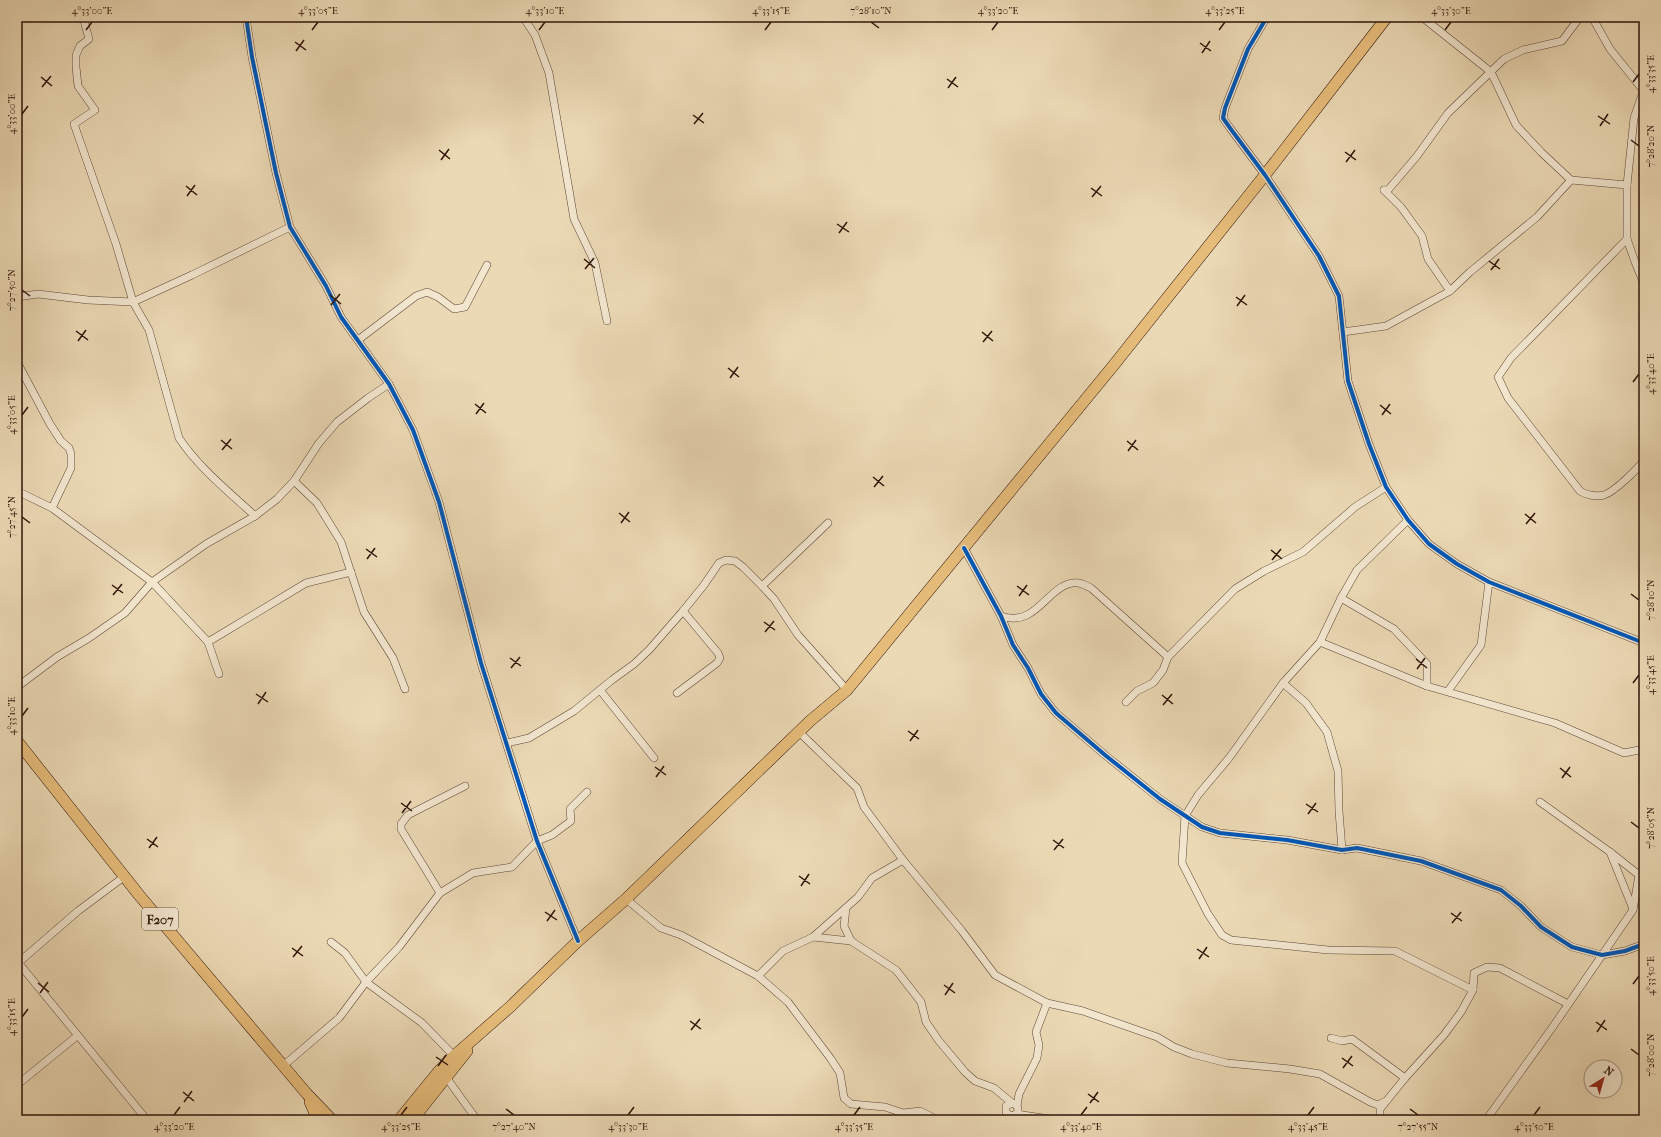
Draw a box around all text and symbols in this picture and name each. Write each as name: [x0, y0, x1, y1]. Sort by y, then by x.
text: 4°33'00"E: [72, 5, 112, 17]
text: 4°33'05"E: [298, 5, 338, 17]
text: 4°33'10"E: [526, 5, 564, 17]
text: 4°33'15"E: [752, 5, 790, 17]
text: 7°28'10"N: [850, 5, 892, 17]
text: 4°33'20"E: [978, 5, 1018, 17]
text: 4°33'25"E: [1205, 5, 1245, 17]
text: 4°33'30"E: [1431, 5, 1471, 17]
text: 4°33'35"E: [1645, 55, 1657, 93]
text: 4°33'00"E: [6, 94, 18, 134]
text: 7°28'20"N: [1645, 124, 1657, 167]
text: 7°27'50"N: [6, 269, 18, 311]
text: 4°33'40"E: [1645, 353, 1657, 395]
text: 4°33'05"E: [6, 395, 18, 435]
text: 7°27'45"N: [6, 496, 18, 538]
text: 7°28'10"N: [1645, 579, 1657, 621]
text: 4°33'45"E: [1645, 655, 1657, 695]
text: 4°33'10"E: [6, 697, 18, 735]
text: 7°28'05"N: [1645, 807, 1657, 849]
road number: F207: [142, 908, 178, 930]
text: 4°33'50"E: [1645, 956, 1657, 996]
text: 4°33'15"E: [6, 998, 18, 1036]
text: 7°28'00"N: [1645, 1033, 1657, 1077]
north arrow: [1583, 1059, 1623, 1099]
text: N: [1601, 1064, 1616, 1080]
text: 4°33'20"E: [154, 1121, 194, 1133]
text: 4°33'25"E: [381, 1121, 421, 1133]
text: 7°27'40"N: [492, 1121, 536, 1133]
text: 4°33'30"E: [608, 1121, 648, 1133]
text: 4°33'35"E: [835, 1121, 873, 1133]
text: 4°33'40"E: [1060, 1121, 1102, 1133]
text: 4°33'45"E: [1288, 1121, 1328, 1133]
text: 7°27'55"N: [1398, 1121, 1439, 1133]
text: 4°33'50"E: [1514, 1121, 1554, 1133]

